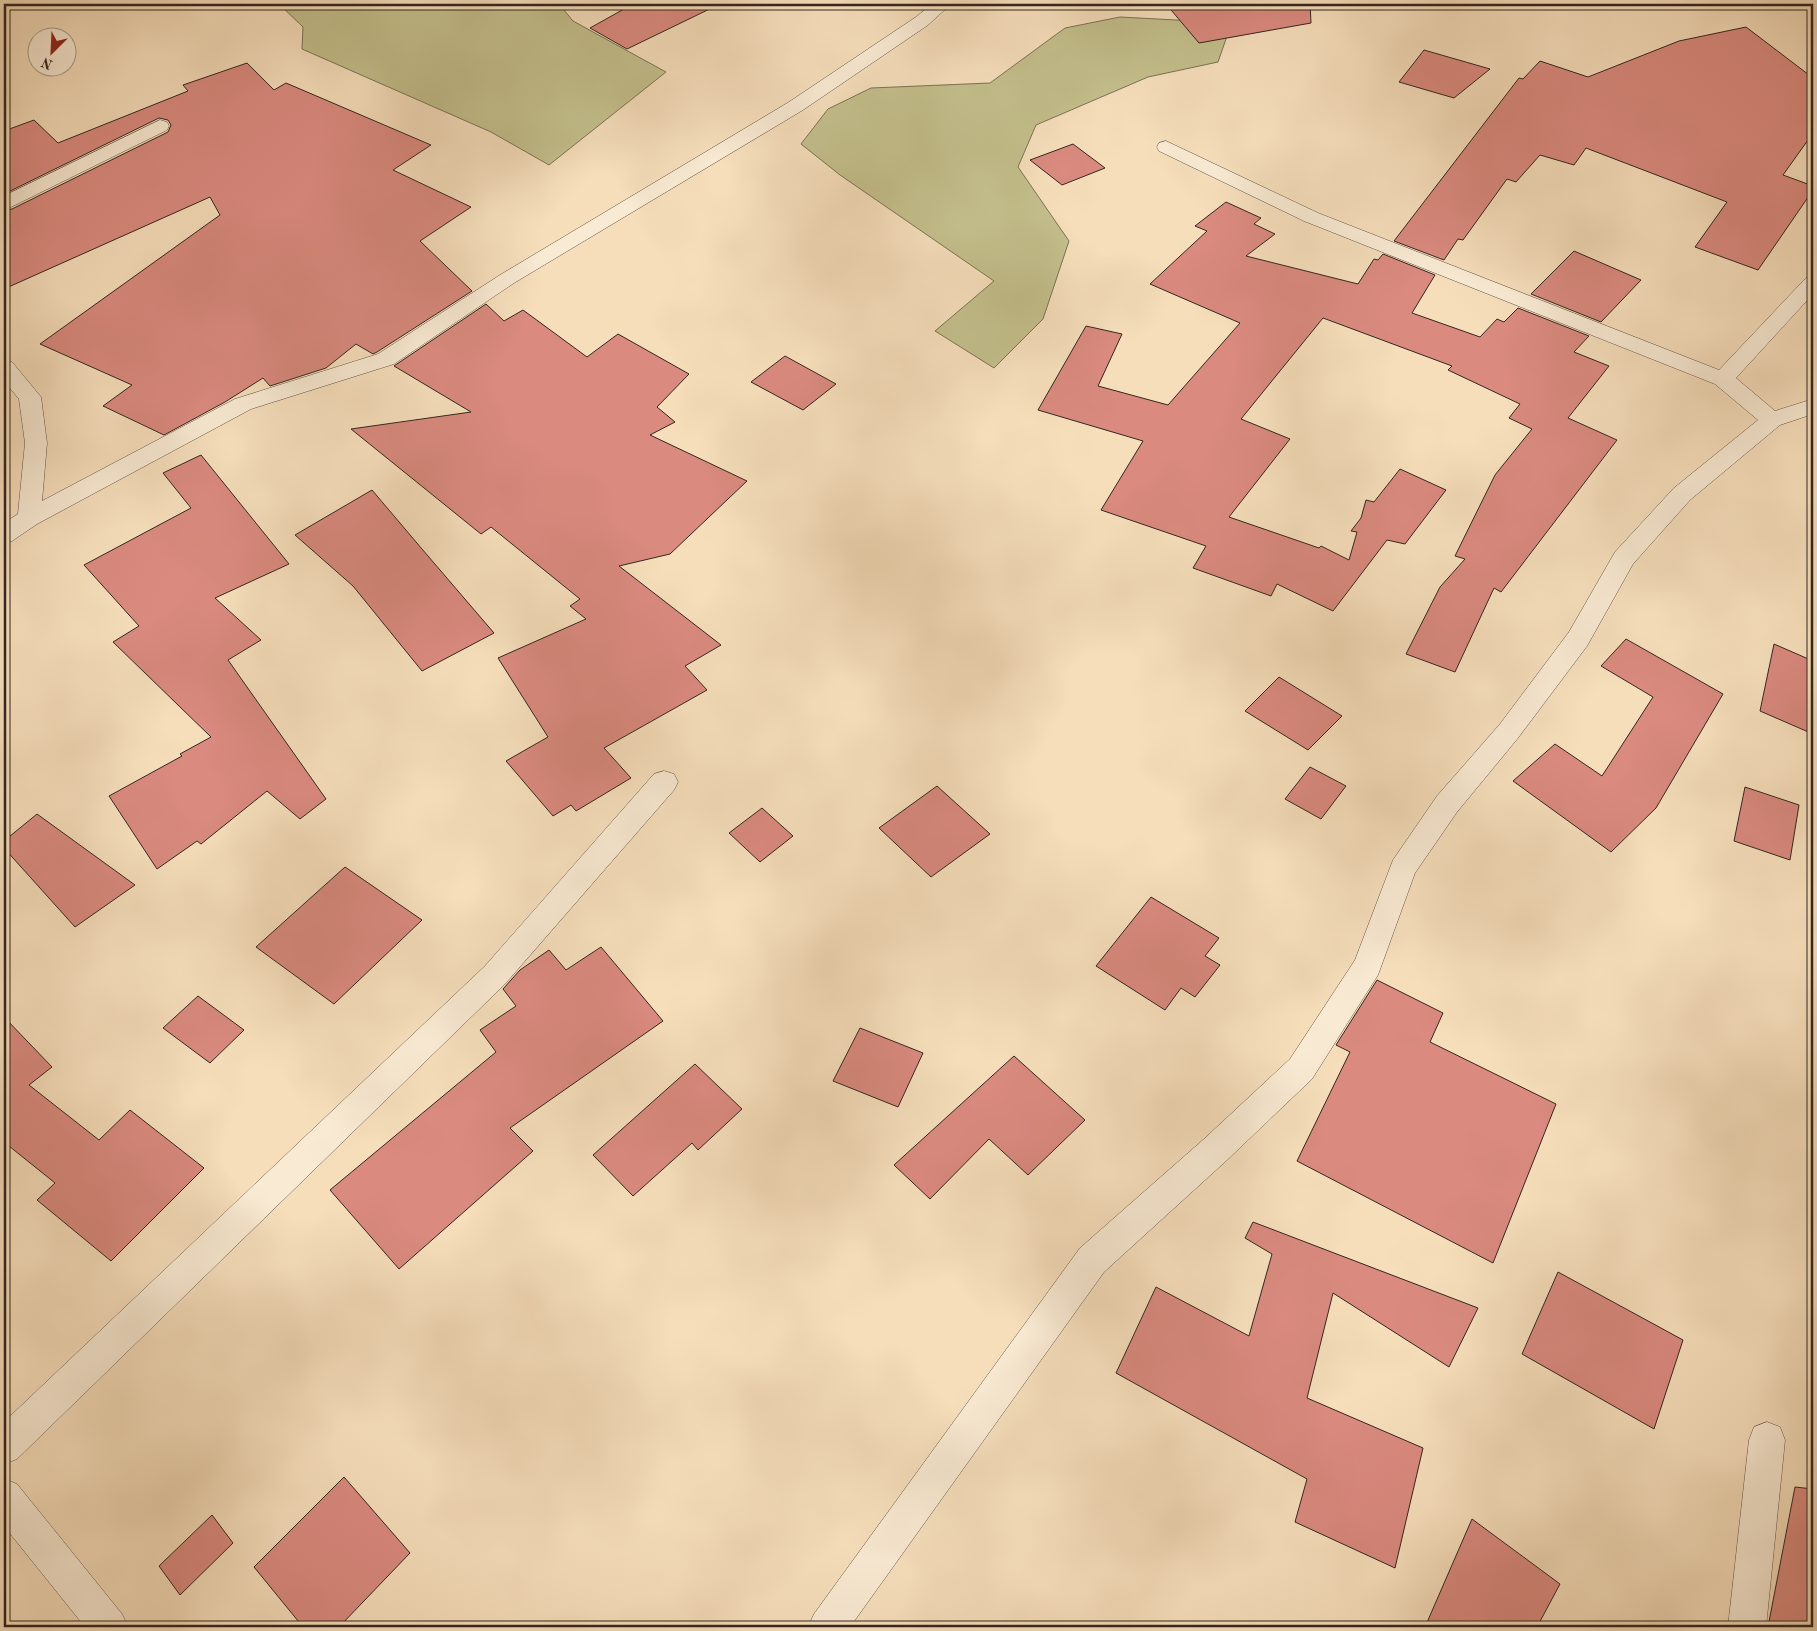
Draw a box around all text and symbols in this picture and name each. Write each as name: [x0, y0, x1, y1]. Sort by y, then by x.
north arrow: [28, 28, 78, 78]
text: N: [39, 54, 55, 72]

